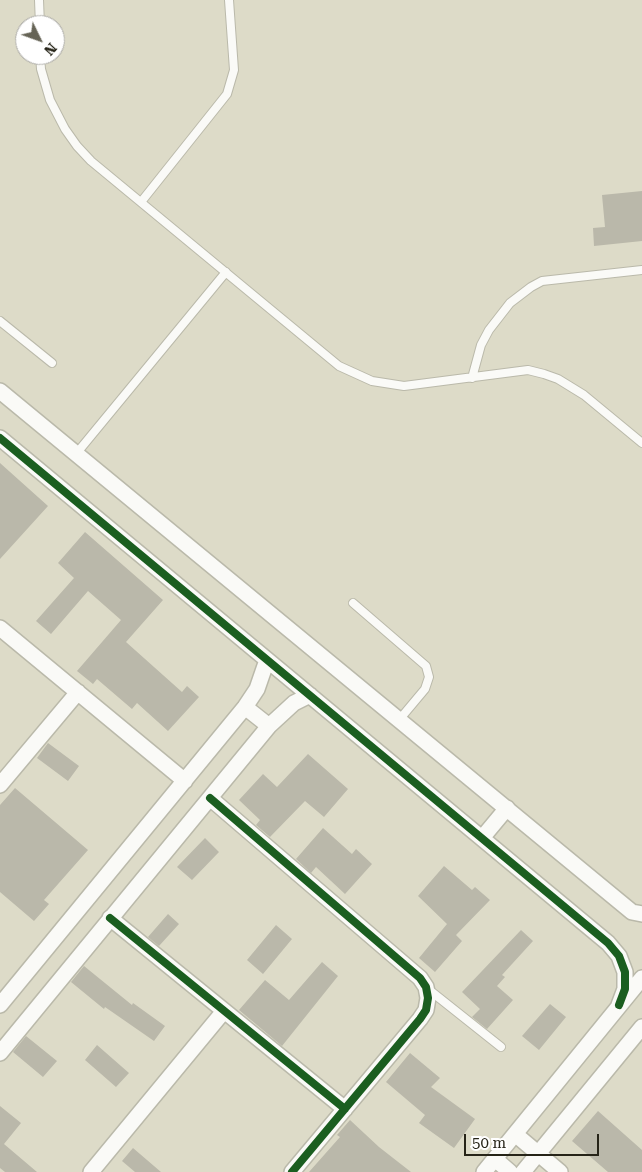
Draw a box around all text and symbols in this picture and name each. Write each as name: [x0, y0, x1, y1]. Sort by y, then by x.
north arrow: [15, 15, 65, 65]
text: N: [41, 40, 60, 59]
scale bar: [467, 1124, 602, 1156]
text: 50 m: [472, 1134, 506, 1152]

